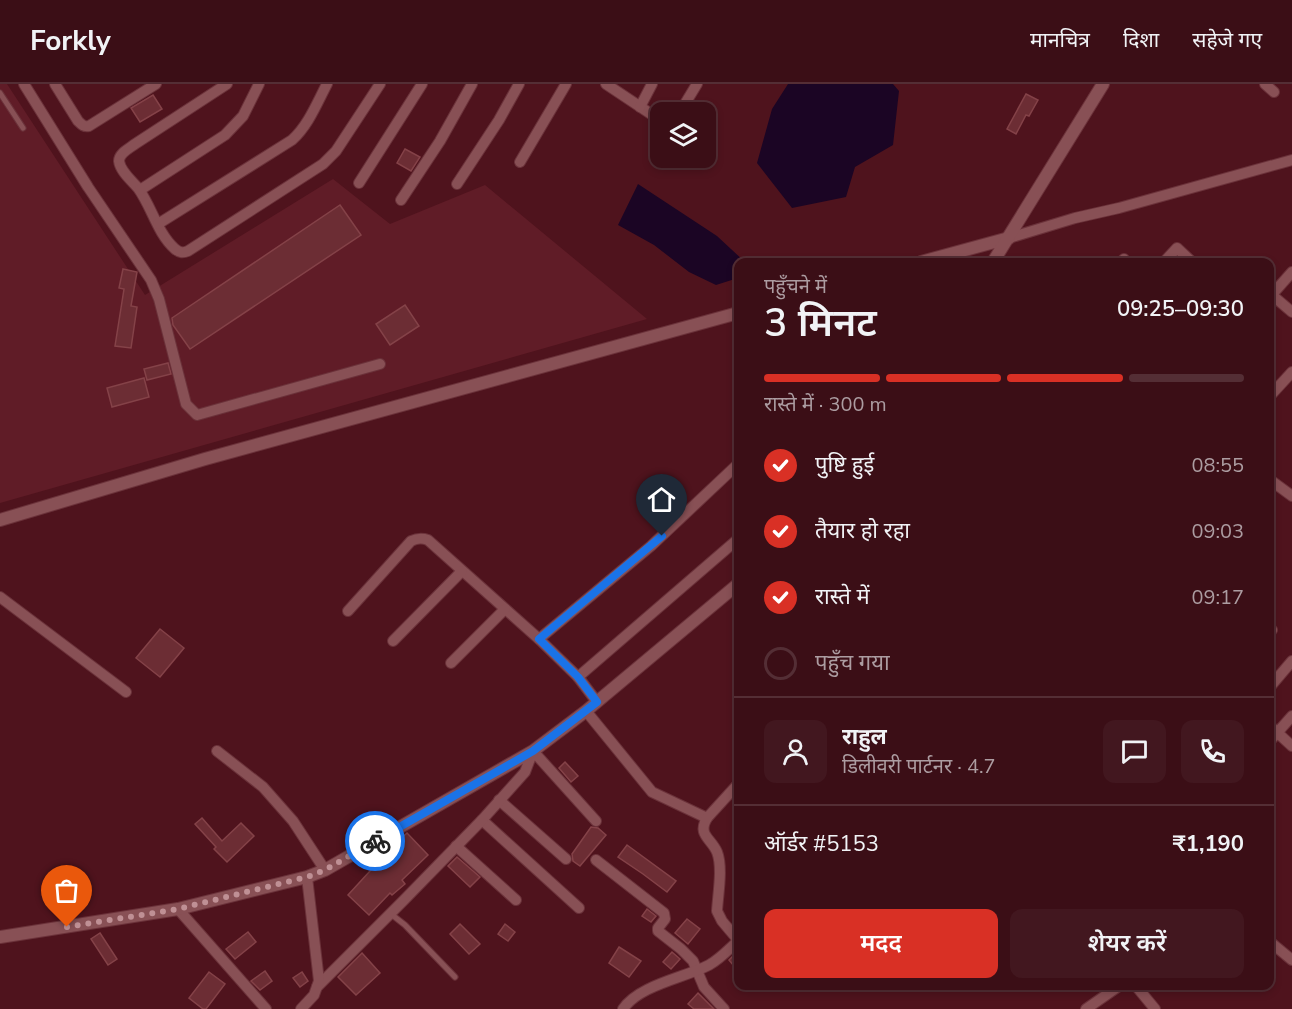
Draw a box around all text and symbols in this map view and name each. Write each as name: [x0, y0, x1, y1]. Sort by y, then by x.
text: Forkly: [30, 22, 111, 60]
text: मानचित्र: [1030, 26, 1090, 54]
text: दिशा: [1123, 26, 1159, 54]
text: सहेजे गए: [1192, 26, 1262, 54]
map controls: [650, 102, 716, 168]
button: layers: [650, 102, 716, 168]
text: पहुँचने में: [764, 273, 827, 300]
text: 09:25–09:30: [1117, 294, 1244, 324]
text: 3 मिनट: [764, 297, 877, 350]
text: रास्ते में · 300 m: [764, 391, 887, 418]
icon: check: [764, 449, 797, 482]
text: पुष्टि हुई: [815, 450, 874, 480]
text: 08:55: [1191, 452, 1244, 479]
pin: [636, 474, 687, 536]
icon: home: [645, 483, 678, 516]
icon: check: [764, 515, 797, 548]
text: तैयार हो रहा: [815, 516, 910, 546]
text: 09:03: [1191, 518, 1244, 545]
icon: check: [764, 581, 797, 614]
text: रास्ते में: [815, 582, 870, 612]
text: 09:17: [1191, 584, 1244, 611]
text: पहुँच गया: [815, 648, 890, 678]
button: person: [764, 720, 827, 783]
button: chat: [1103, 720, 1166, 783]
button: phone: [1181, 720, 1244, 783]
text: राहुल: [842, 722, 887, 752]
text: डिलीवरी पार्टनर · 4.7: [842, 753, 996, 780]
courier: [345, 811, 405, 871]
icon: bike: [359, 825, 392, 858]
text: ऑर्डर #5153: [764, 829, 879, 859]
text: ₹1,190: [1173, 829, 1244, 859]
pin: [41, 865, 92, 927]
icon: bag: [50, 874, 83, 907]
button: मदद: [764, 909, 998, 978]
button: शेयर करें: [1010, 909, 1244, 978]

